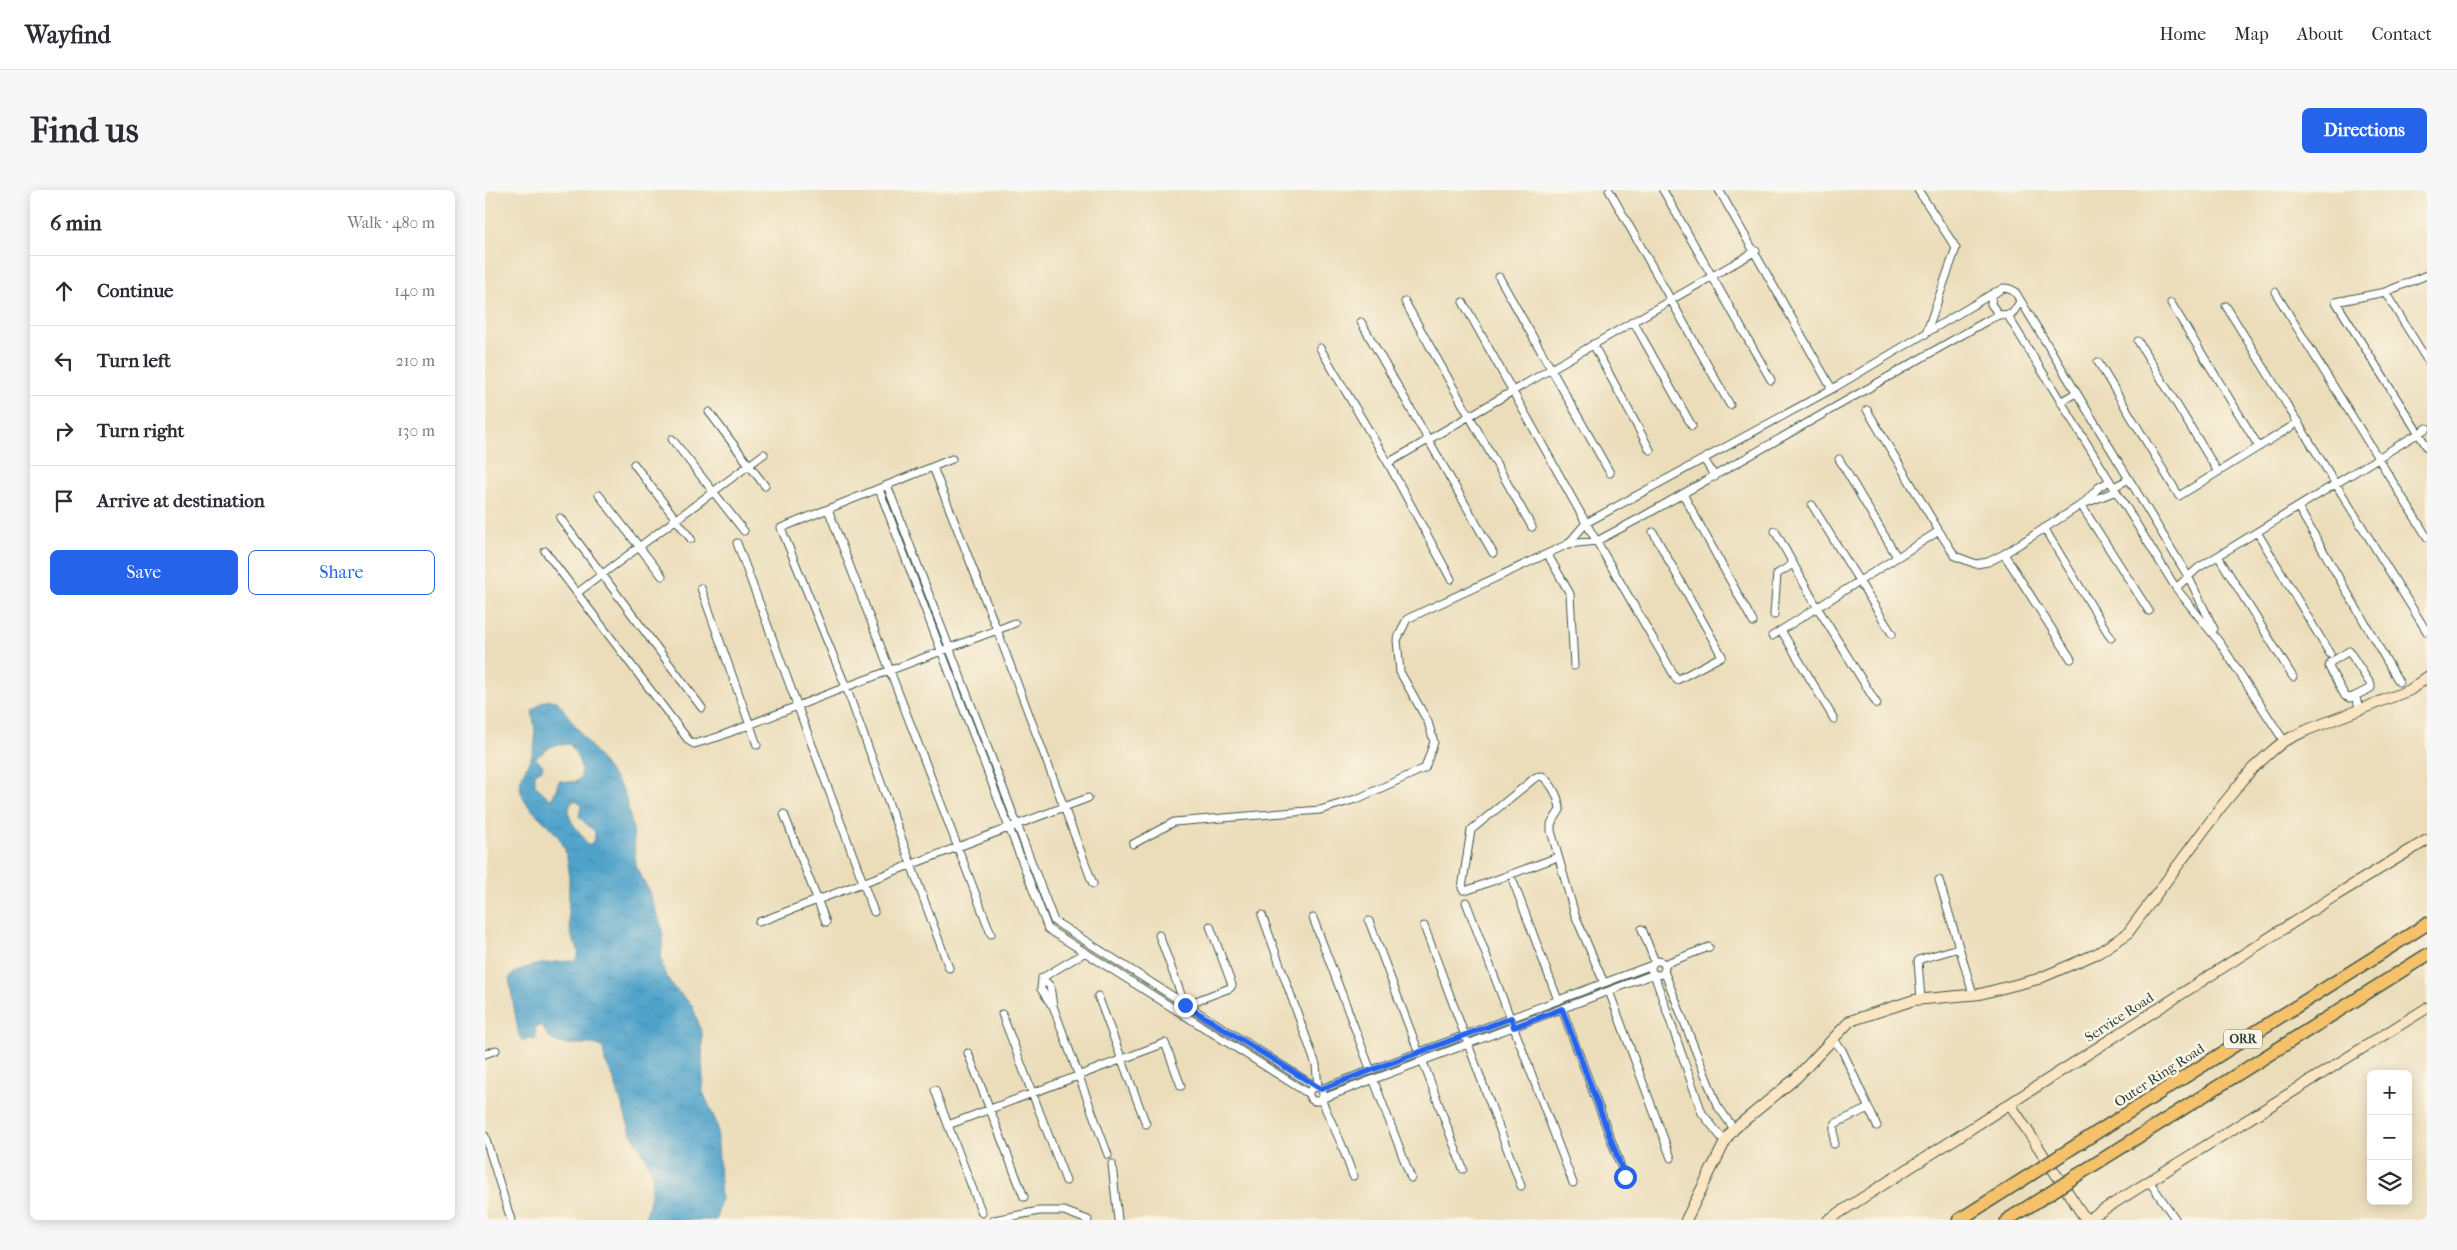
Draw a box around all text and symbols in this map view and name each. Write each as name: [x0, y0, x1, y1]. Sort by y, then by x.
text: Wayfind: [25, 21, 111, 49]
text: Home: [2159, 24, 2206, 45]
text: Map: [2234, 24, 2269, 45]
text: About: [2297, 24, 2343, 45]
text: Contact: [2371, 24, 2432, 45]
button: Directions: [2302, 108, 2427, 153]
text: Find us: [30, 110, 139, 151]
text: 6 min: [50, 211, 102, 235]
text: Walk · 480 m: [347, 213, 435, 232]
icon: ahead: [50, 277, 78, 305]
text: Continue: [97, 280, 173, 302]
text: 140 m: [394, 281, 435, 300]
icon: left: [50, 347, 78, 375]
text: Turn left: [97, 350, 171, 372]
text: 210 m: [396, 351, 435, 370]
icon: right: [50, 417, 78, 445]
text: Turn right: [97, 420, 184, 442]
text: 130 m: [397, 421, 435, 440]
icon: arrive: [50, 487, 78, 515]
text: Arrive at destination: [97, 490, 265, 512]
button: Save: [50, 550, 238, 595]
button: Share: [248, 550, 435, 595]
street label: Service Road: [2082, 989, 2157, 1046]
route end: [1174, 994, 1197, 1017]
road number: ORR: [2224, 1030, 2262, 1049]
street label: Outer Ring Road: [2111, 1040, 2208, 1111]
map controls: [2367, 1070, 2412, 1205]
button: +: [2367, 1070, 2412, 1115]
button: −: [2367, 1115, 2412, 1160]
button: layers: [2367, 1160, 2412, 1205]
route start: [1614, 1166, 1637, 1189]

